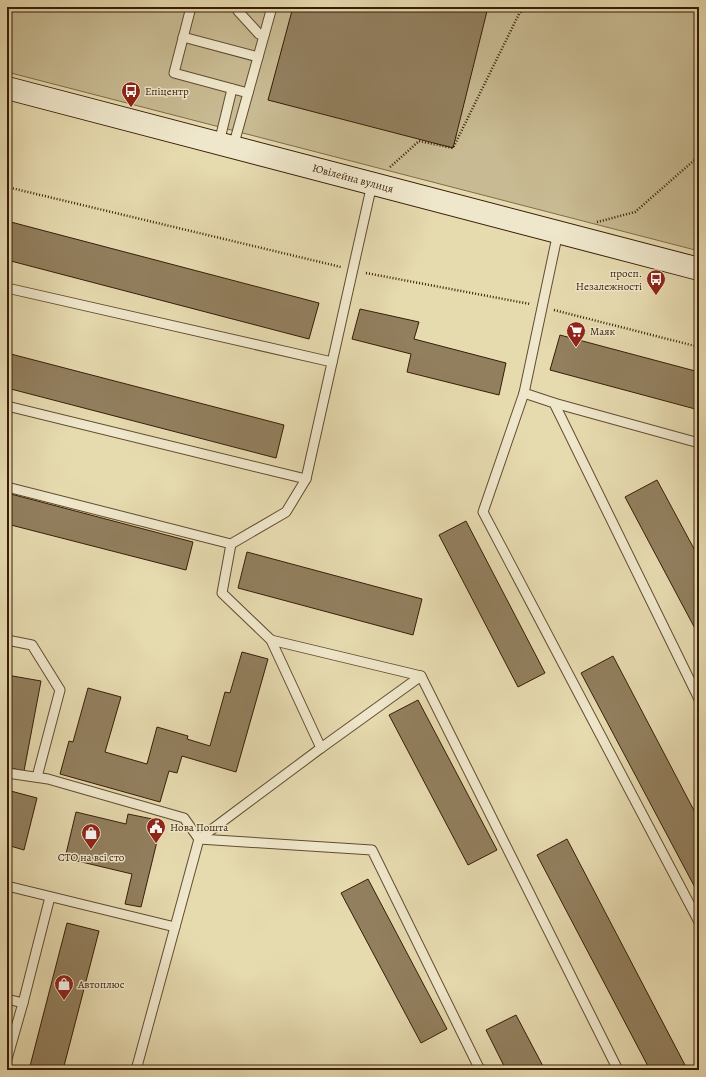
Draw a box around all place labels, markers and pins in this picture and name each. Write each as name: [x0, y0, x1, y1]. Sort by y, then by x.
bus stop icon: Епіцентр: [120, 80, 142, 108]
place label: Епіцентр: [145, 84, 189, 99]
place label: просп. Незалежності: [576, 266, 642, 294]
bus stop icon: просп. Незалежності: [645, 268, 667, 296]
supermarket icon: Маяк: [565, 320, 587, 348]
place label: Маяк: [590, 324, 616, 339]
public building icon: Нова Пошта: [145, 816, 167, 844]
place label: Нова Пошта: [170, 820, 229, 835]
shop icon: СТО на всі сто: [80, 822, 102, 850]
place label: СТО на всі сто: [58, 850, 125, 865]
shop icon: Автоплюс: [53, 973, 75, 1001]
place label: Автоплюс: [77, 977, 125, 992]

